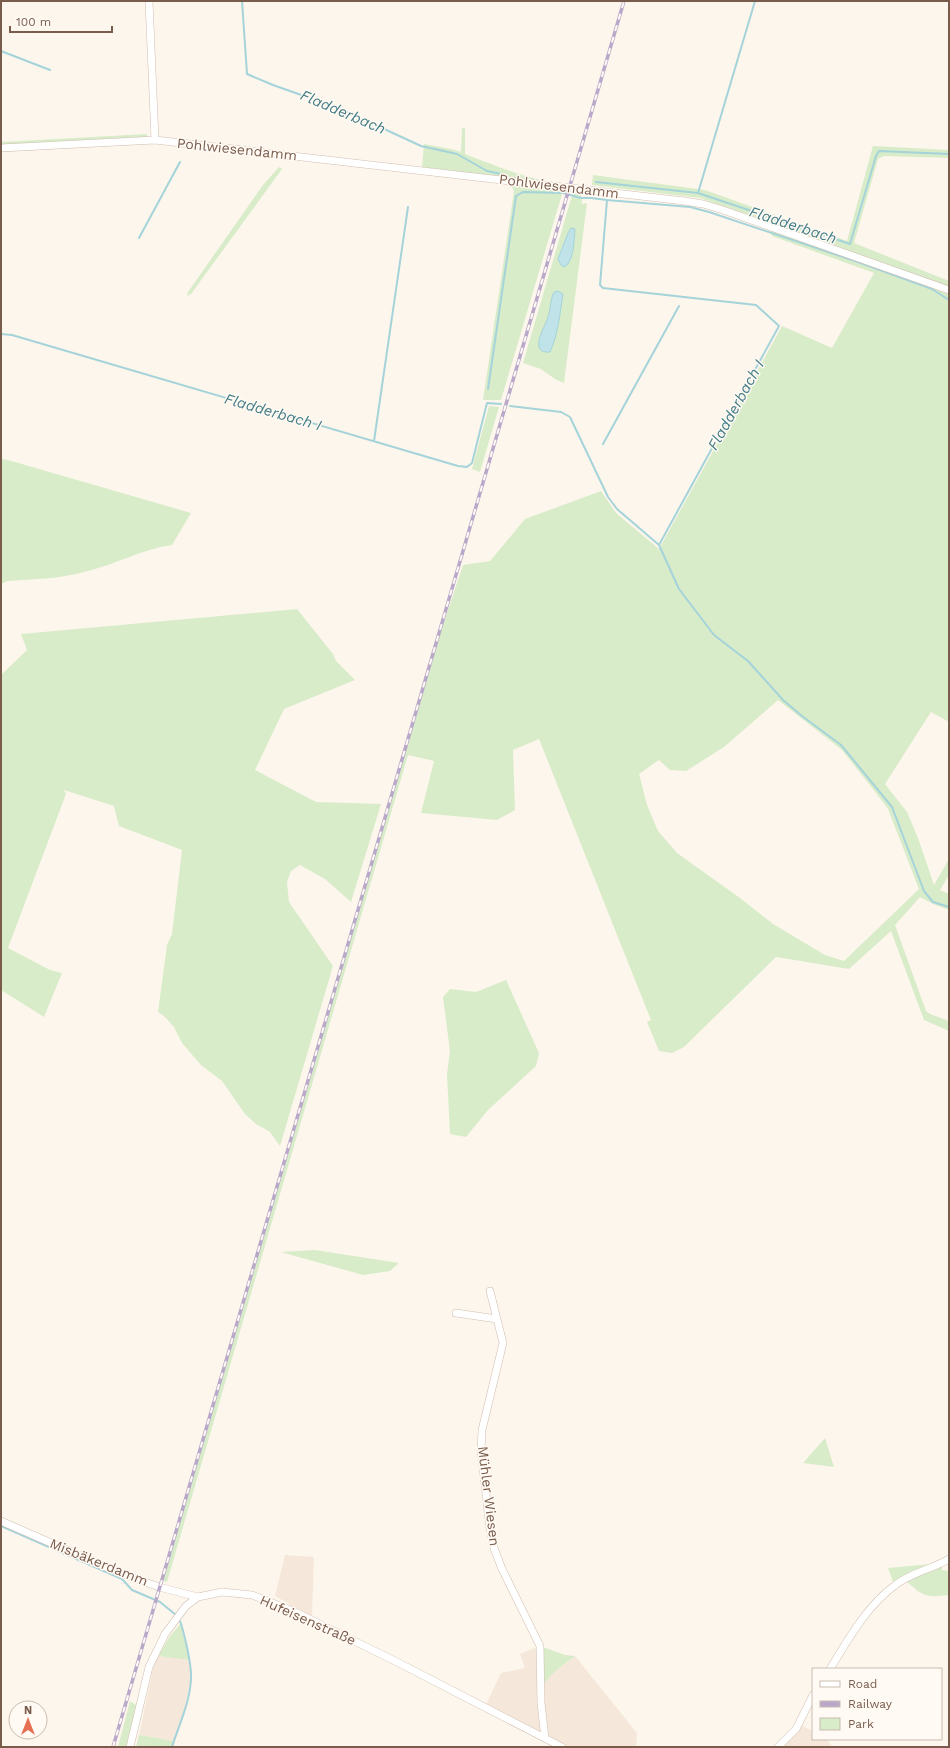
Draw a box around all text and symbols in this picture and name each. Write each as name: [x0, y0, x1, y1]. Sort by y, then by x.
scale bar: [10, 8, 112, 34]
text: 100 m: [16, 15, 51, 29]
water label: Fladderbach: [298, 86, 388, 138]
street label: Pohlwiesendamm: [176, 135, 298, 163]
street label: Pohlwiesendamm: [498, 171, 620, 201]
water label: Fladderbach: [747, 202, 839, 248]
water label: Fladderbach I: [704, 356, 768, 453]
water label: Fladderbach I: [222, 390, 324, 435]
street label: Mühler Wiesen: [475, 1445, 503, 1547]
street label: Misbäkerdamm: [48, 1535, 150, 1589]
street label: Hufeisenstraße: [257, 1592, 359, 1648]
legend: [812, 1668, 942, 1740]
text: Road: [848, 1677, 877, 1691]
text: Railway: [848, 1697, 893, 1711]
north arrow: [8, 1700, 48, 1740]
text: N: [24, 1704, 32, 1717]
text: Park: [848, 1717, 874, 1731]

